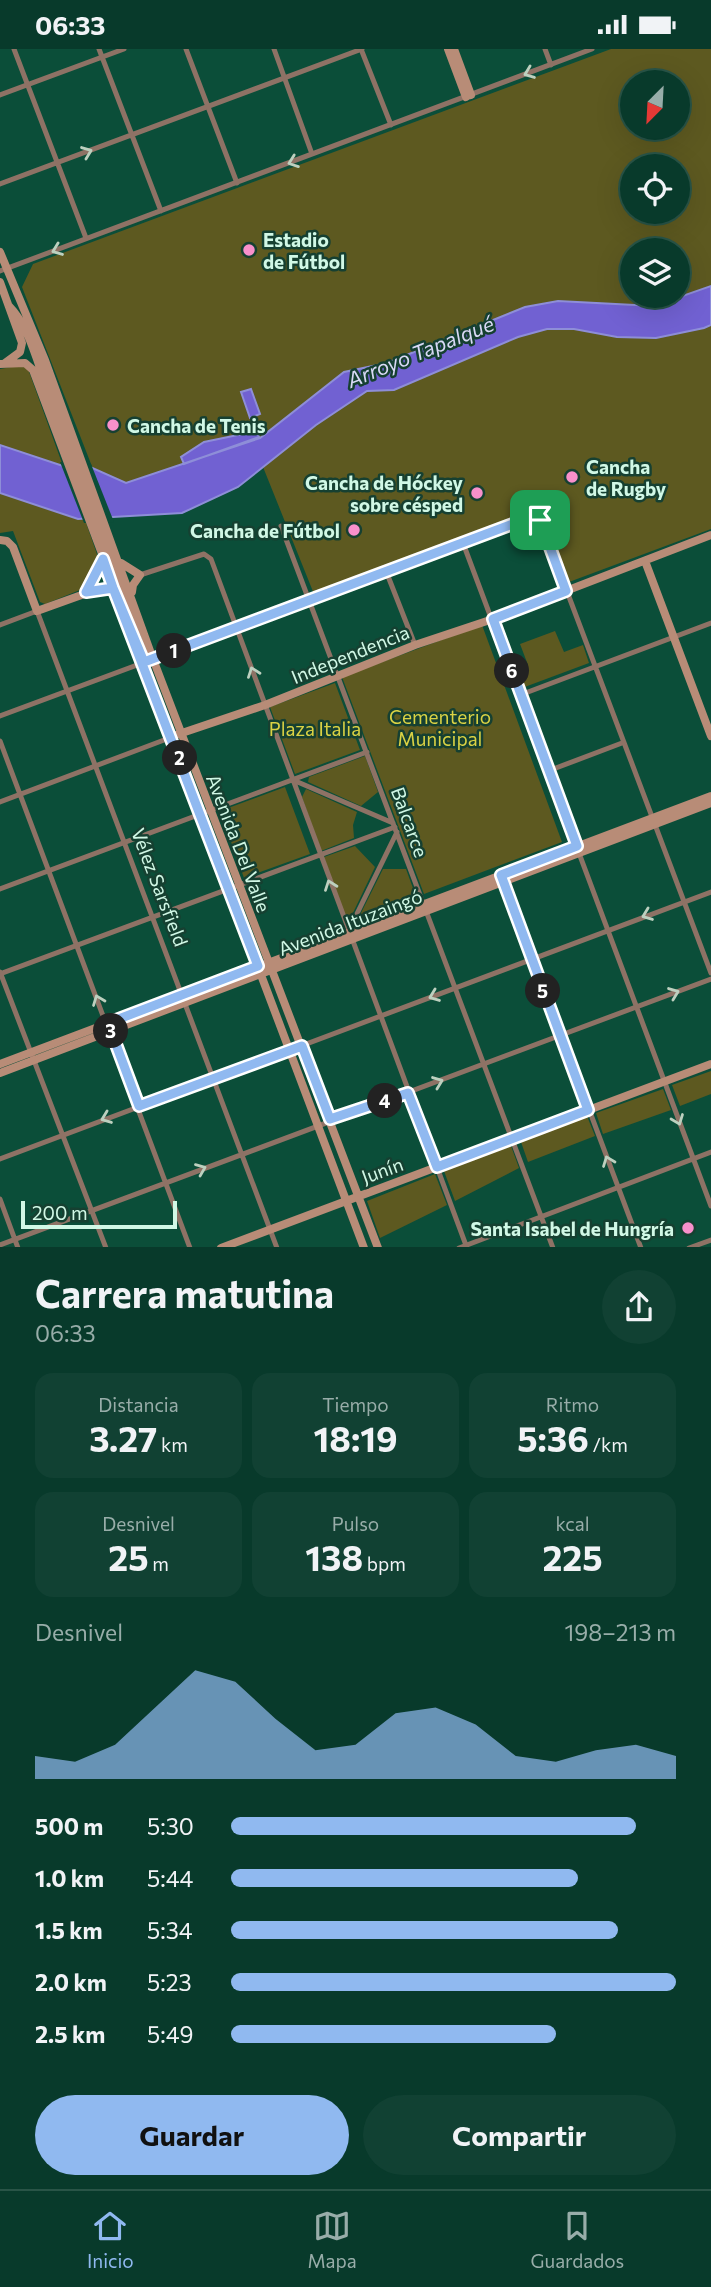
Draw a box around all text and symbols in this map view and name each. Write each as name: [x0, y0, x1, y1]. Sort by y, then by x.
text: 06:33: [35, 9, 105, 40]
one-way arrow: [523, 65, 535, 79]
north arrow: [620, 70, 690, 140]
map controls: [620, 70, 690, 308]
one-way arrow: [80, 146, 92, 160]
one-way arrow: [287, 153, 299, 167]
button: locate: [620, 154, 690, 224]
place label: Estadio de Fútbol: [263, 228, 345, 273]
button: layers: [620, 238, 690, 308]
one-way arrow: [51, 241, 63, 255]
marker: Estadio de Fútbol: [241, 242, 257, 258]
water label: Arroyo Tapalqué: [342, 310, 498, 392]
place label: Cancha de Tenis: [127, 414, 266, 437]
marker: Cancha de Tenis: [105, 417, 121, 433]
place label: Cancha de Rugby: [586, 455, 667, 500]
marker: Cancha de Rugby: [564, 469, 580, 485]
place label: Cancha de Hóckey sobre césped: [305, 471, 464, 516]
marker: Cancha de Hóckey sobre césped: [469, 485, 485, 501]
pin: [510, 490, 570, 550]
icon: arrive: [521, 501, 559, 539]
place label: Cancha de Fútbol: [190, 519, 340, 542]
marker: Cancha de Fútbol: [346, 522, 362, 538]
street label: Independencia: [288, 620, 412, 688]
pin: 1: [156, 633, 192, 669]
text: 1: [169, 639, 178, 662]
pin: 6: [494, 653, 530, 689]
text: 6: [506, 659, 517, 682]
one-way arrow: [247, 666, 261, 678]
park label: Cementerio Municipal: [389, 705, 491, 750]
park label: Plaza Italia: [269, 717, 361, 740]
pin: 2: [162, 741, 198, 775]
text: 2: [174, 746, 185, 769]
street label: Avenida Del Valle: [202, 771, 276, 915]
street label: Balcarce: [387, 784, 433, 860]
street label: Vélez Sarsfield: [127, 825, 193, 949]
one-way arrow: [325, 880, 339, 892]
street label: Avenida Ituzaingó: [275, 884, 425, 960]
one-way arrow: [641, 907, 653, 921]
pin: 5: [526, 974, 560, 1009]
text: 5: [537, 979, 548, 1002]
one-way arrow: [429, 988, 441, 1002]
one-way arrow: [667, 988, 679, 1002]
one-way arrow: [93, 994, 107, 1006]
pin: 3: [94, 1013, 128, 1049]
text: 3: [105, 1019, 116, 1042]
one-way arrow: [431, 1076, 443, 1090]
pin: 4: [368, 1083, 402, 1119]
text: 4: [379, 1089, 390, 1112]
one-way arrow: [101, 1110, 113, 1124]
one-way arrow: [670, 1114, 684, 1126]
street label: Junín: [358, 1152, 406, 1188]
one-way arrow: [602, 1156, 616, 1168]
one-way arrow: [195, 1163, 207, 1177]
scale bar: [21, 1199, 177, 1230]
text: 200 m: [32, 1201, 88, 1224]
place label: Santa Isabel de Hungría: [471, 1217, 674, 1240]
marker: Santa Isabel de Hungría: [680, 1220, 696, 1236]
text: Carrera matutina: [35, 1269, 334, 1316]
button: share: [602, 1270, 676, 1344]
text: 06:33: [35, 1319, 96, 1347]
text: Distancia: [98, 1393, 179, 1416]
text: Tiempo: [322, 1393, 389, 1416]
text: Ritmo: [546, 1393, 599, 1416]
text: 3.27: [89, 1416, 157, 1459]
text: 18:19: [313, 1416, 398, 1459]
text: 5:36: [517, 1416, 589, 1459]
text: km: [157, 1433, 188, 1456]
text: /km: [589, 1433, 628, 1456]
text: Desnivel: [102, 1512, 175, 1535]
text: Pulso: [332, 1512, 379, 1535]
text: kcal: [555, 1512, 590, 1535]
text: 25: [108, 1535, 149, 1578]
text: 138: [305, 1535, 363, 1578]
text: 225: [542, 1535, 603, 1578]
text: m: [149, 1552, 169, 1575]
text: bpm: [363, 1552, 406, 1575]
text: Desnivel: [35, 1618, 123, 1646]
text: 198–213 m: [565, 1618, 676, 1646]
text: 500 m: [35, 1812, 103, 1840]
text: 5:30: [147, 1812, 194, 1840]
text: 1.0 km: [35, 1864, 104, 1892]
text: 5:44: [147, 1864, 193, 1892]
text: 1.5 km: [35, 1916, 103, 1944]
text: 5:34: [147, 1916, 193, 1944]
text: 2.0 km: [35, 1968, 107, 1996]
text: 5:23: [147, 1968, 192, 1996]
text: 2.5 km: [35, 2020, 105, 2048]
text: 5:49: [147, 2020, 193, 2048]
button: Guardar: [35, 2095, 349, 2175]
button: Compartir: [363, 2095, 676, 2175]
tab: Inicio: [87, 2207, 134, 2272]
tab: Mapa: [308, 2207, 357, 2272]
tab: Guardados: [531, 2207, 624, 2272]

